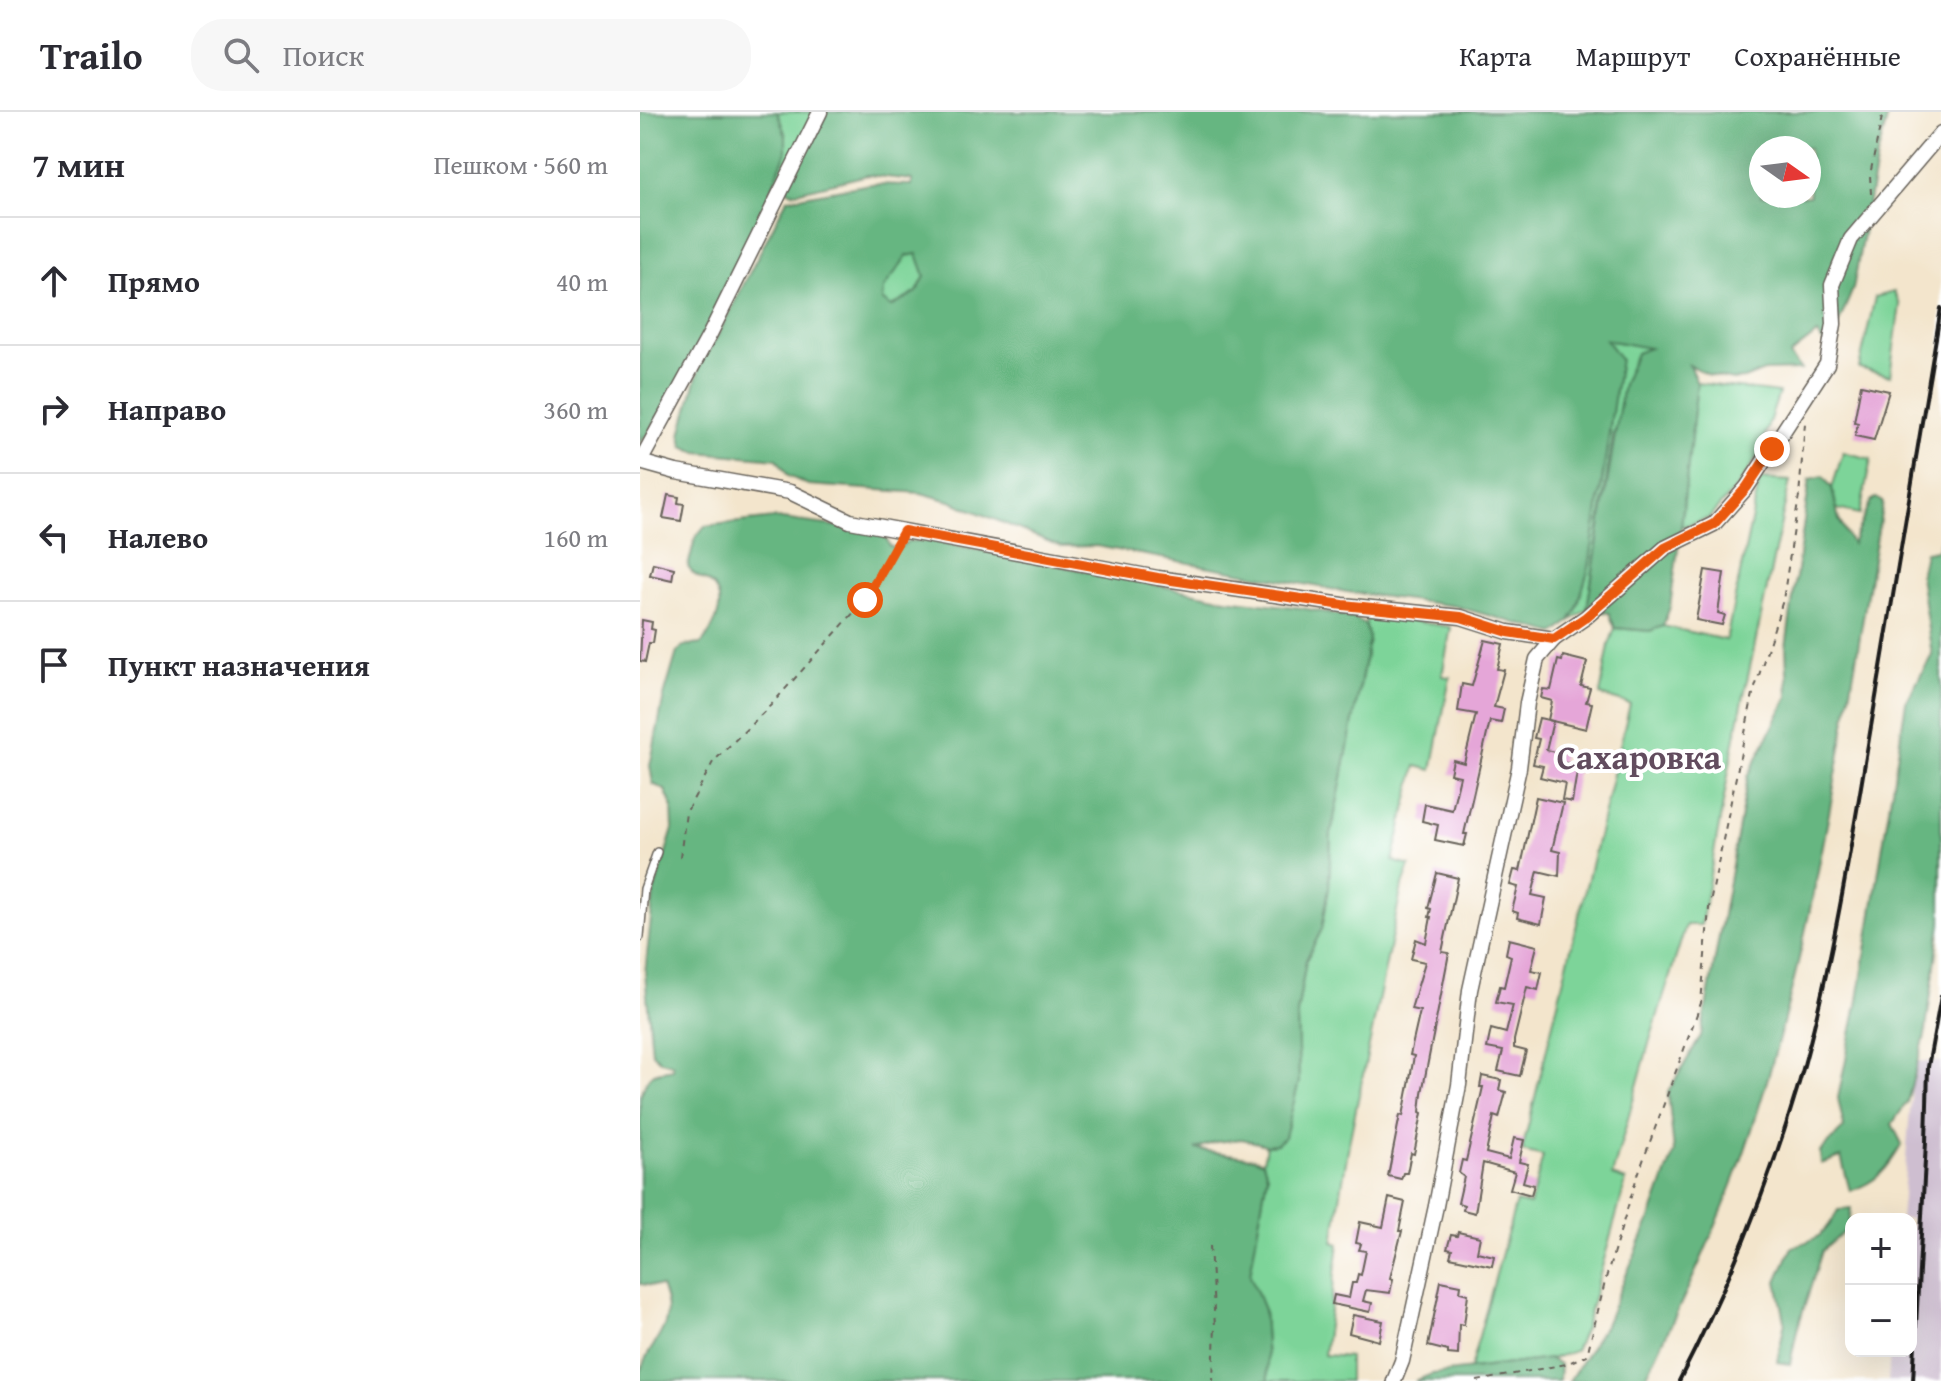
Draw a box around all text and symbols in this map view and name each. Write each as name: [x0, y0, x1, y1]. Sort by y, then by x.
search box: [191, 19, 751, 91]
text: Trailo: [40, 27, 143, 83]
icon: search: [219, 33, 263, 77]
text: Поиск: [283, 33, 364, 77]
text: Карта: [1459, 35, 1532, 76]
text: Маршрут: [1576, 35, 1690, 76]
text: Сохранённые: [1734, 35, 1901, 76]
north arrow: [1749, 136, 1821, 208]
text: 7 мин: [32, 140, 125, 189]
text: Пешком · 560 m: [434, 145, 608, 184]
icon: ahead: [32, 259, 76, 303]
text: Прямо: [108, 259, 200, 303]
text: 40 m: [556, 262, 608, 301]
icon: right: [32, 387, 76, 431]
text: Направо: [108, 387, 226, 431]
text: 360 m: [543, 390, 608, 429]
route end: [1754, 431, 1790, 467]
icon: left: [32, 515, 76, 559]
text: Налево: [108, 515, 208, 559]
text: 160 m: [543, 518, 608, 557]
route start: [847, 582, 883, 618]
icon: arrive: [32, 643, 76, 687]
text: Пункт назначения: [108, 643, 370, 687]
district label: Сахаровка: [1557, 732, 1722, 781]
map controls: [1845, 1213, 1917, 1357]
button: +: [1845, 1213, 1917, 1285]
button: −: [1845, 1285, 1917, 1357]

